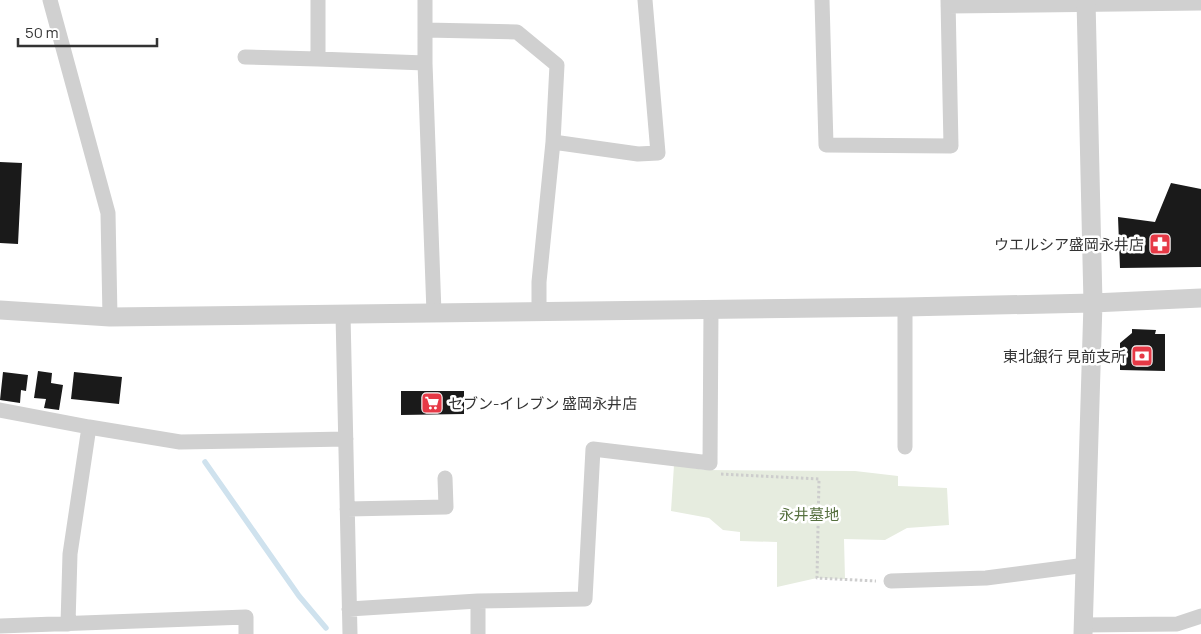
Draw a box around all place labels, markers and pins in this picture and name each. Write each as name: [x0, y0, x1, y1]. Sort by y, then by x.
pharmacy icon: ウエルシア盛岡永井店: [1148, 232, 1172, 256]
place label: ウエルシア盛岡永井店: [994, 234, 1144, 255]
bank icon: 東北銀行 見前支所: [1130, 344, 1154, 368]
place label: 東北銀行 見前支所: [1003, 346, 1126, 367]
supermarket icon: セブン-イレブン 盛岡永井店: [420, 391, 444, 415]
place label: セブン-イレブン 盛岡永井店: [448, 393, 637, 414]

